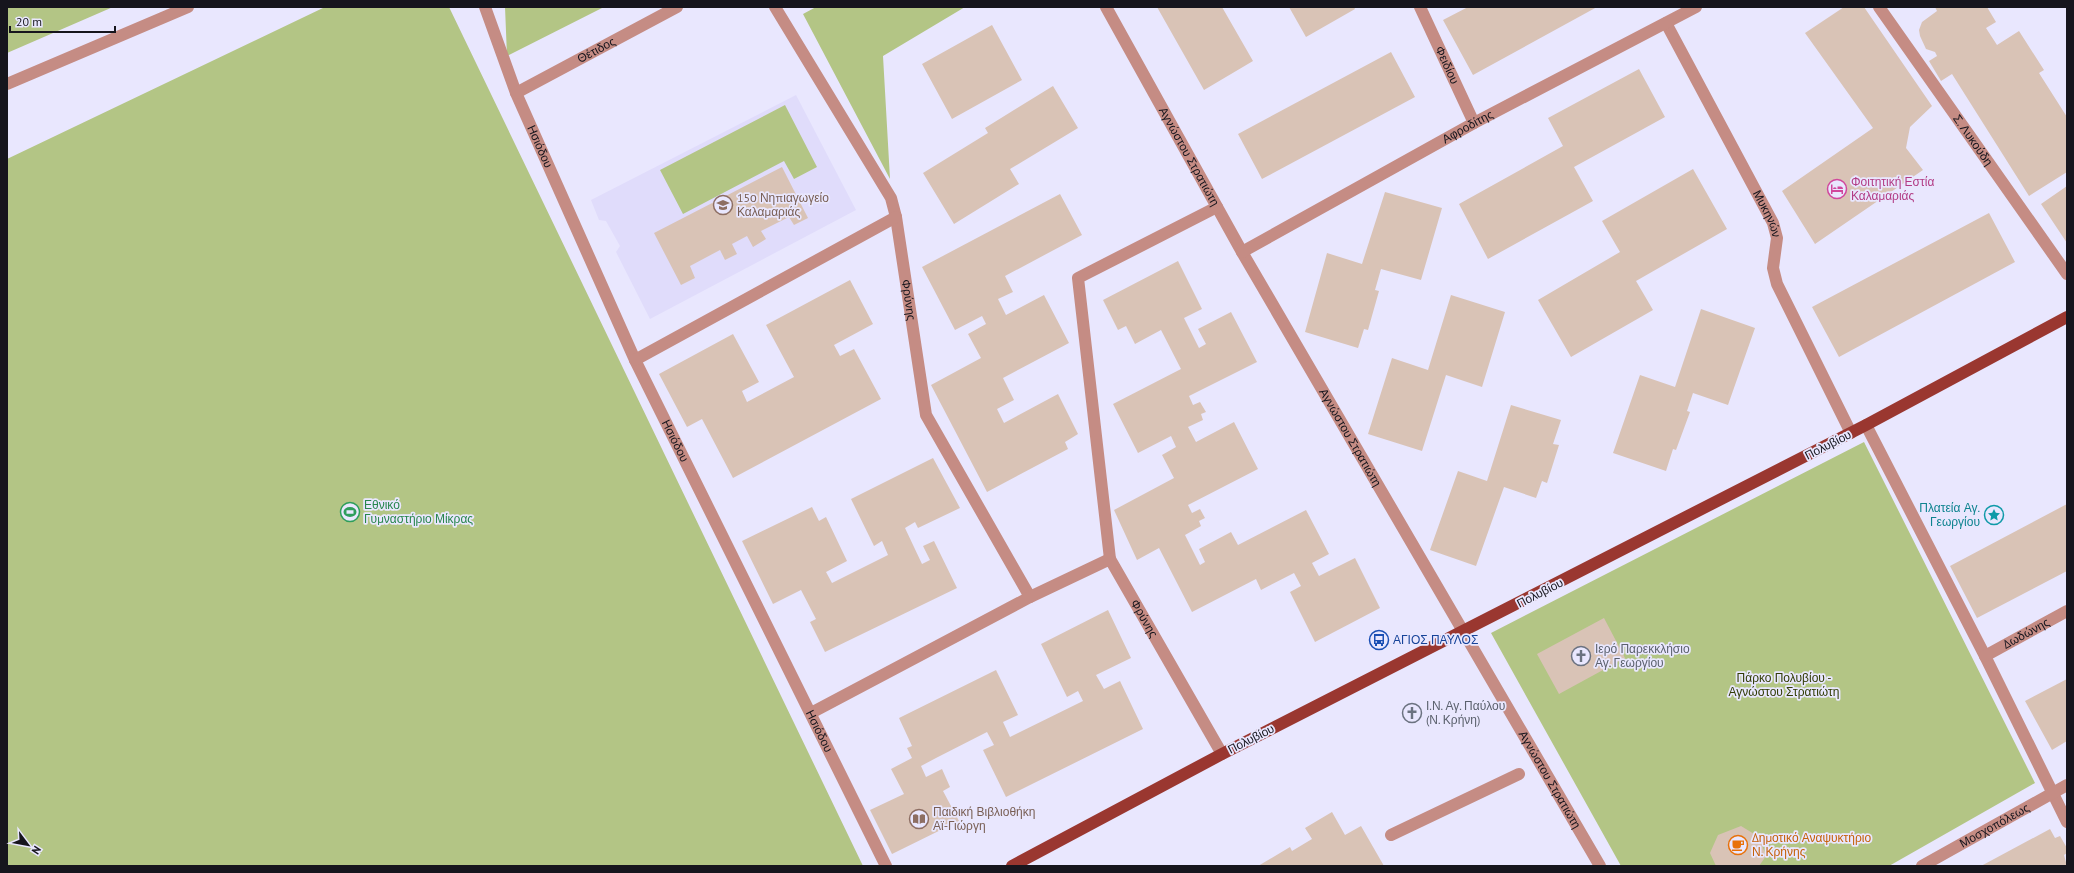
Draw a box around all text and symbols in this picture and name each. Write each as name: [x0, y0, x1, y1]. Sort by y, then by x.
scale bar: [10, 8, 115, 34]
text: 20 m: [16, 14, 42, 29]
street label: Θέτιδος: [574, 33, 618, 66]
street label: Φειδίου: [1432, 43, 1463, 86]
street label: Αγνώστου Στρατιώτη: [1156, 104, 1223, 208]
street label: Αφροδίτης: [1439, 106, 1496, 146]
street label: Σ. Λυκούδη: [1950, 111, 1996, 169]
street label: Ησιόδου: [524, 123, 556, 170]
place label: Φοιτητική Εστία Καλαμαριάς: [1851, 174, 1934, 203]
hotel icon: Φοιτητική Εστία Καλαμαριάς: [1826, 178, 1848, 200]
street label: Μυκηνών: [1750, 187, 1784, 239]
place label: 15ο Νηπιαγωγείο Καλαμαριάς: [737, 190, 829, 219]
school or university icon: 15ο Νηπιαγωγείο Καλαμαριάς: [712, 194, 734, 216]
street label: Φρύνης: [899, 278, 920, 322]
street label: Αγνώστου Στρατιώτη: [1316, 386, 1385, 489]
street label: Ησιόδου: [659, 417, 692, 464]
street label: Πολυβίου: [1802, 426, 1854, 463]
place label: Εθνικό Γυμναστήριο Μίκρας: [364, 497, 473, 526]
place label: Πλατεία Αγ. Γεωργίου: [1919, 500, 1980, 529]
sports icon: Εθνικό Γυμναστήριο Μίκρας: [339, 501, 361, 523]
place icon: Πλατεία Αγ. Γεωργίου: [1983, 504, 2005, 526]
street label: Πολυβίου: [1514, 574, 1566, 611]
street label: Φρύνης: [1128, 597, 1162, 640]
street label: Δωδώνης: [2000, 614, 2052, 652]
bus stop icon: ΑΓΙΟΣ ΠΑΥΛΟΣ: [1368, 629, 1390, 651]
place label: ΑΓΙΟΣ ΠΑΥΛΟΣ: [1393, 632, 1478, 647]
place label: Ιερό Παρεκκλήσιο Αγ. Γεωργίου: [1595, 641, 1690, 670]
church icon: Ιερό Παρεκκλήσιο Αγ. Γεωργίου: [1570, 645, 1592, 667]
park label: Πάρκο Πολυβίου - Αγνώστου Στρατιώτη: [1729, 670, 1839, 699]
place label: Ι.Ν. Αγ. Παύλου (Ν. Κρήνη): [1426, 698, 1505, 727]
church icon: Ι.Ν. Αγ. Παύλου (Ν. Κρήνη): [1401, 702, 1423, 724]
street label: Ησιόδου: [803, 707, 836, 755]
street label: Πολυβίου: [1225, 720, 1277, 757]
street label: Αγνώστου Στρατιώτη: [1516, 728, 1585, 831]
street label: Μοσχοπόλεως: [1957, 799, 2032, 851]
place label: Παιδική Βιβλιοθήκη Αϊ-Γιώργη: [933, 804, 1035, 833]
library icon: Παιδική Βιβλιοθήκη Αϊ-Γιώργη: [908, 808, 930, 830]
north arrow: [8, 825, 48, 865]
place label: Δημοτικό Αναψυκτήριο Ν. Κρήνης: [1752, 830, 1872, 859]
cafe icon: Δημοτικό Αναψυκτήριο Ν. Κρήνης: [1727, 834, 1749, 856]
text: N: [29, 844, 44, 857]

